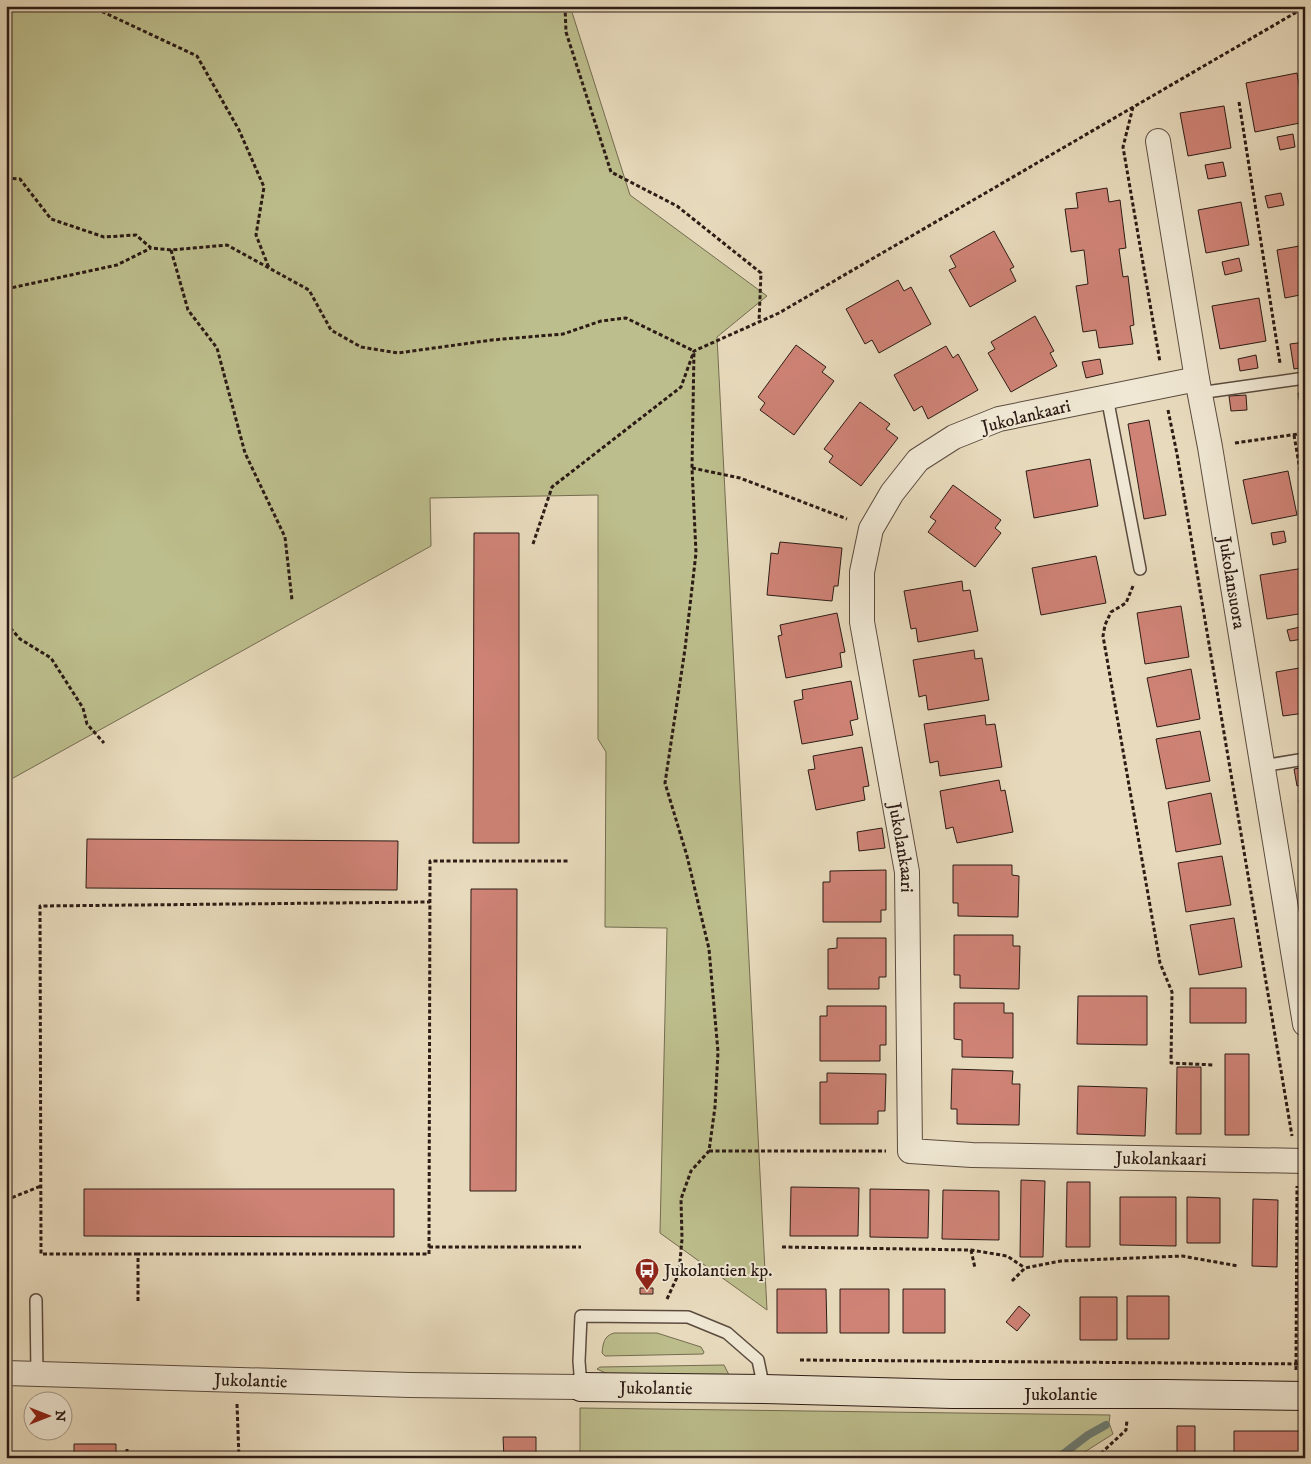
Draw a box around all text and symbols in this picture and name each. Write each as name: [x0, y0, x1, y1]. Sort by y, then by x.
street label: Jukolankaari: [978, 395, 1073, 439]
street label: Jukolansuora: [1213, 533, 1250, 631]
street label: Jukolankaari: [882, 799, 917, 893]
street label: Jukolankaari: [1113, 1148, 1207, 1171]
bus stop icon: Jukolantien kp.: [634, 1257, 660, 1291]
place label: Jukolantien kp.: [662, 1260, 773, 1282]
street label: Jukolantie: [212, 1369, 288, 1393]
street label: Jukolantie: [617, 1377, 693, 1400]
street label: Jukolantie: [1022, 1384, 1098, 1406]
north arrow: [22, 1392, 72, 1442]
text: N: [51, 1410, 69, 1422]

